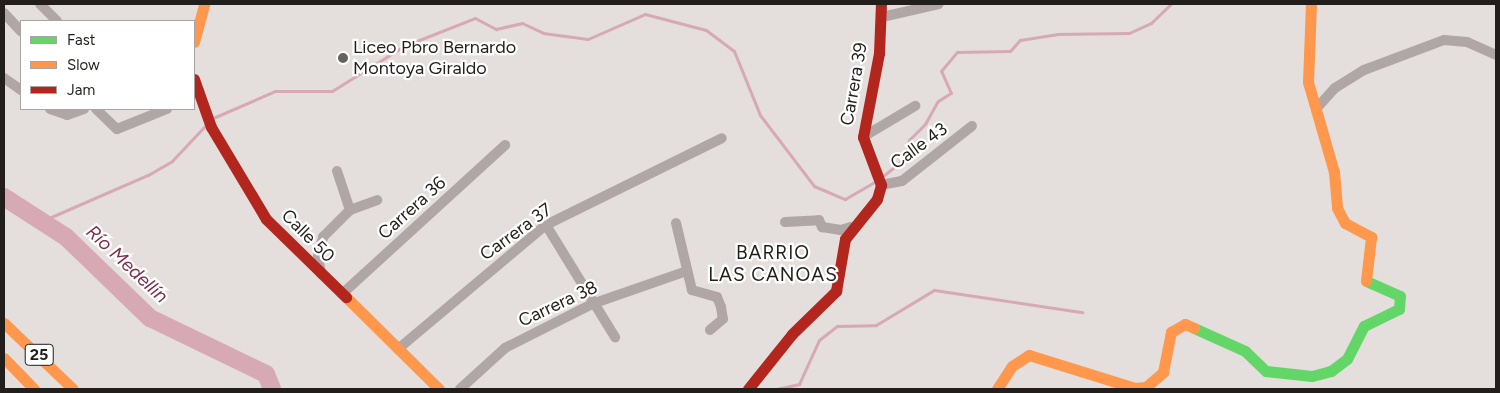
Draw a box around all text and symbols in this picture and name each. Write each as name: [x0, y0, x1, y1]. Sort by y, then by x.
legend: [20, 20, 195, 110]
text: Fast: [67, 31, 95, 49]
place label: Liceo Pbro Bernardo Montoya Giraldo: [353, 37, 516, 80]
street label: Carrera 39: [836, 41, 872, 127]
marker: Liceo Pbro Bernardo Montoya Giraldo: [337, 52, 349, 64]
text: Slow: [67, 56, 100, 74]
text: Jam: [67, 81, 95, 99]
street label: Calle 43: [886, 118, 952, 174]
street label: Carrera 36: [374, 172, 450, 244]
street label: Carrera 37: [476, 199, 556, 265]
street label: Calle 50: [277, 205, 339, 267]
water label: Río Medellín: [81, 220, 173, 308]
district label: BARRIO LAS CANOAS: [707, 242, 839, 286]
street label: Carrera 38: [515, 276, 601, 332]
road number: 25: [24, 342, 54, 368]

